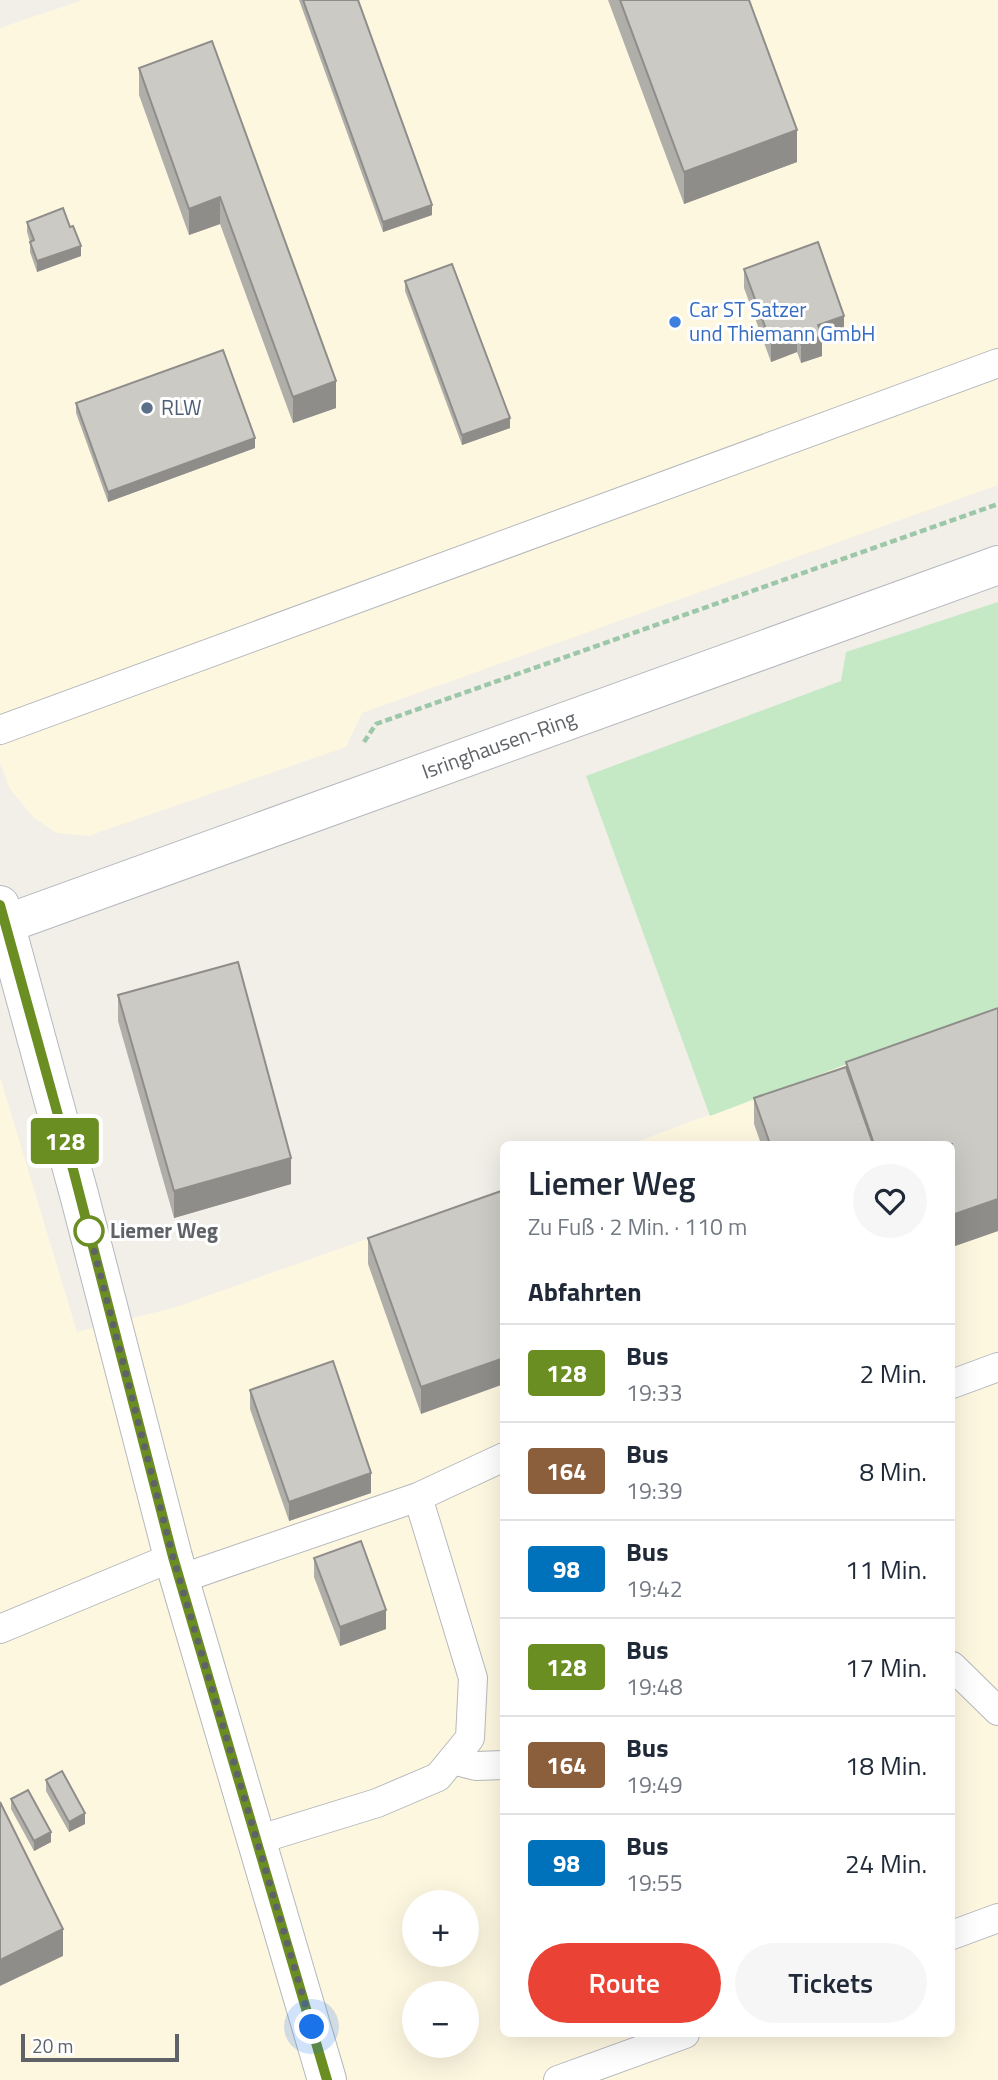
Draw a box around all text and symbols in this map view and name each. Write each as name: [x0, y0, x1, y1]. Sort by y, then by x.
place label: Car ST Satzer und Thiemann GmbH: [689, 293, 876, 349]
marker: Car ST Satzer und Thiemann GmbH: [667, 314, 683, 330]
place label: RLW: [161, 391, 202, 423]
marker: RLW: [139, 400, 155, 416]
street label: Isringhausen-Ring: [417, 701, 581, 787]
line badge: 128: [25, 1118, 105, 1164]
text: 128: [45, 1123, 85, 1159]
text: Liemer Weg: [528, 1158, 695, 1208]
button: heart: [853, 1164, 927, 1238]
text: Zu Fuß · 2 Min. · 110 m: [528, 1209, 747, 1244]
place label: Liemer Weg: [110, 1214, 218, 1246]
marker: Liemer Weg: [74, 1216, 104, 1246]
text: Abfahrten: [528, 1272, 642, 1311]
text: Bus: [626, 1336, 668, 1375]
text: 2 Min.: [860, 1354, 927, 1393]
text: 128: [546, 1355, 587, 1391]
text: 19:33: [626, 1375, 683, 1410]
text: Bus: [626, 1434, 668, 1473]
text: 8 Min.: [860, 1452, 927, 1491]
text: 164: [546, 1453, 587, 1489]
text: 19:39: [626, 1473, 683, 1508]
text: Bus: [626, 1532, 668, 1571]
text: 11 Min.: [845, 1550, 927, 1589]
text: 98: [553, 1551, 580, 1587]
text: 19:42: [626, 1571, 683, 1606]
text: Bus: [626, 1630, 668, 1669]
text: 17 Min.: [845, 1648, 927, 1687]
text: 128: [546, 1649, 587, 1685]
text: 19:48: [626, 1669, 683, 1704]
text: Bus: [626, 1728, 668, 1767]
text: 18 Min.: [845, 1746, 927, 1785]
text: 164: [546, 1747, 587, 1783]
text: 19:49: [626, 1767, 683, 1802]
text: Bus: [626, 1826, 668, 1865]
text: 24 Min.: [845, 1844, 927, 1883]
text: 98: [553, 1845, 580, 1881]
text: 19:55: [626, 1865, 683, 1900]
map controls: [402, 1890, 479, 2058]
button: +: [402, 1890, 479, 1967]
button: Route: [528, 1943, 721, 2023]
button: Tickets: [735, 1943, 927, 2023]
button: −: [402, 1981, 479, 2058]
your location: [294, 2009, 329, 2044]
scale bar: [21, 2031, 178, 2063]
text: 20 m: [32, 2031, 73, 2060]

